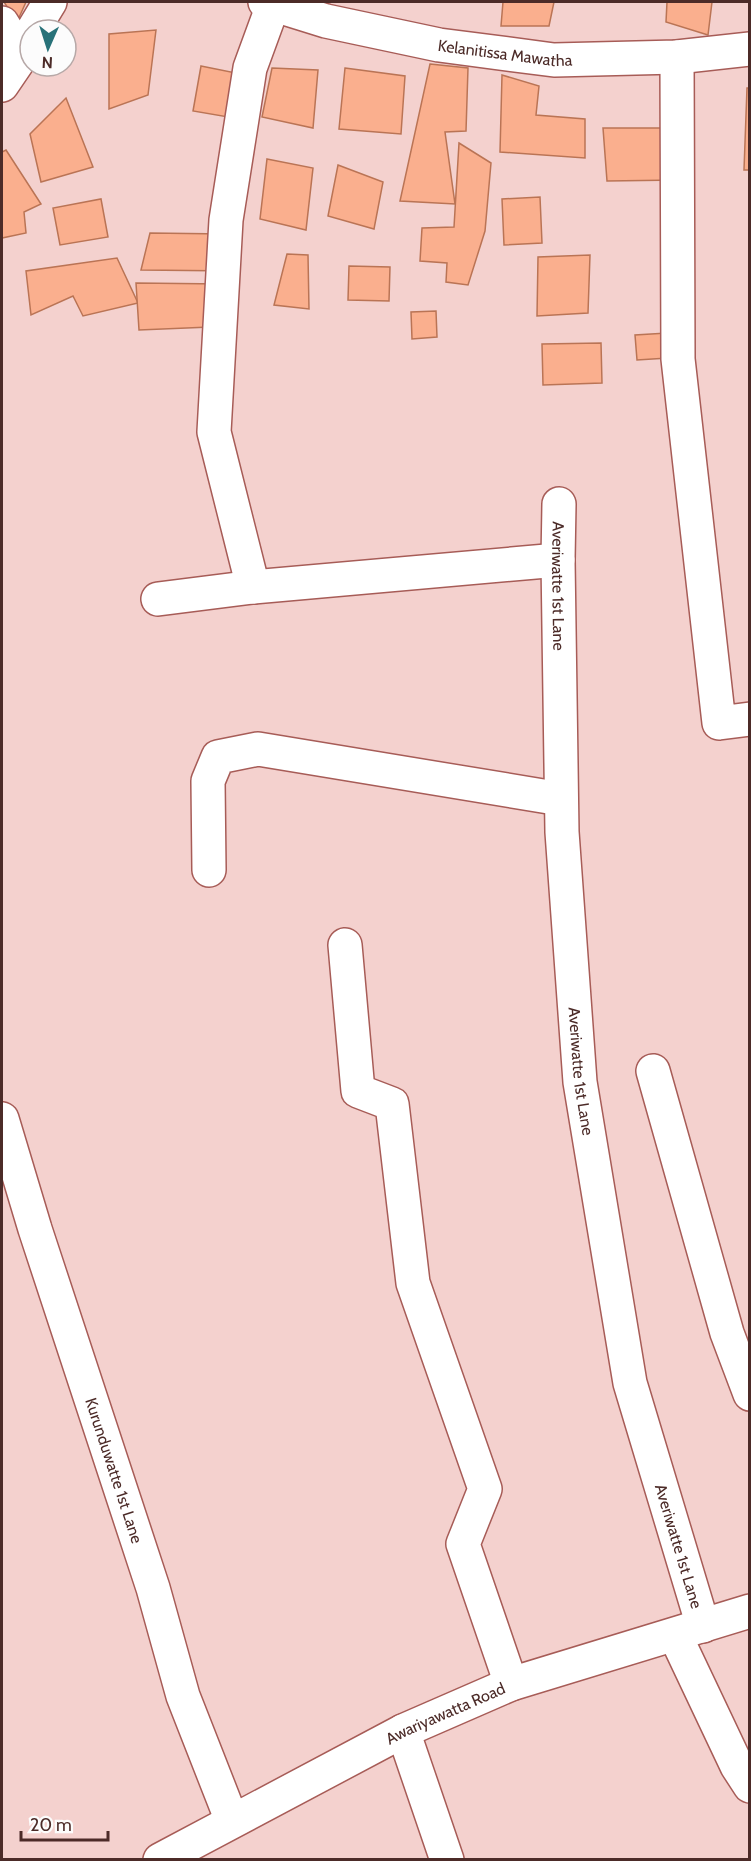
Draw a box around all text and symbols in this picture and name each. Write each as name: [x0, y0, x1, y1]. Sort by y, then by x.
north arrow: [18, 18, 78, 78]
street label: Kelanitissa Mawatha: [437, 36, 573, 70]
text: N: [41, 53, 53, 72]
street label: Averiwatte 1st Lane: [548, 521, 568, 651]
street label: Averiwatte 1st Lane: [565, 1006, 598, 1137]
street label: Kurunduwatte 1st Lane: [81, 1395, 147, 1546]
street label: Averiwatte 1st Lane: [651, 1482, 706, 1611]
street label: Awariyawatta Road: [383, 1679, 508, 1748]
scale bar: [21, 1804, 108, 1842]
text: 20 m: [30, 1814, 72, 1836]

